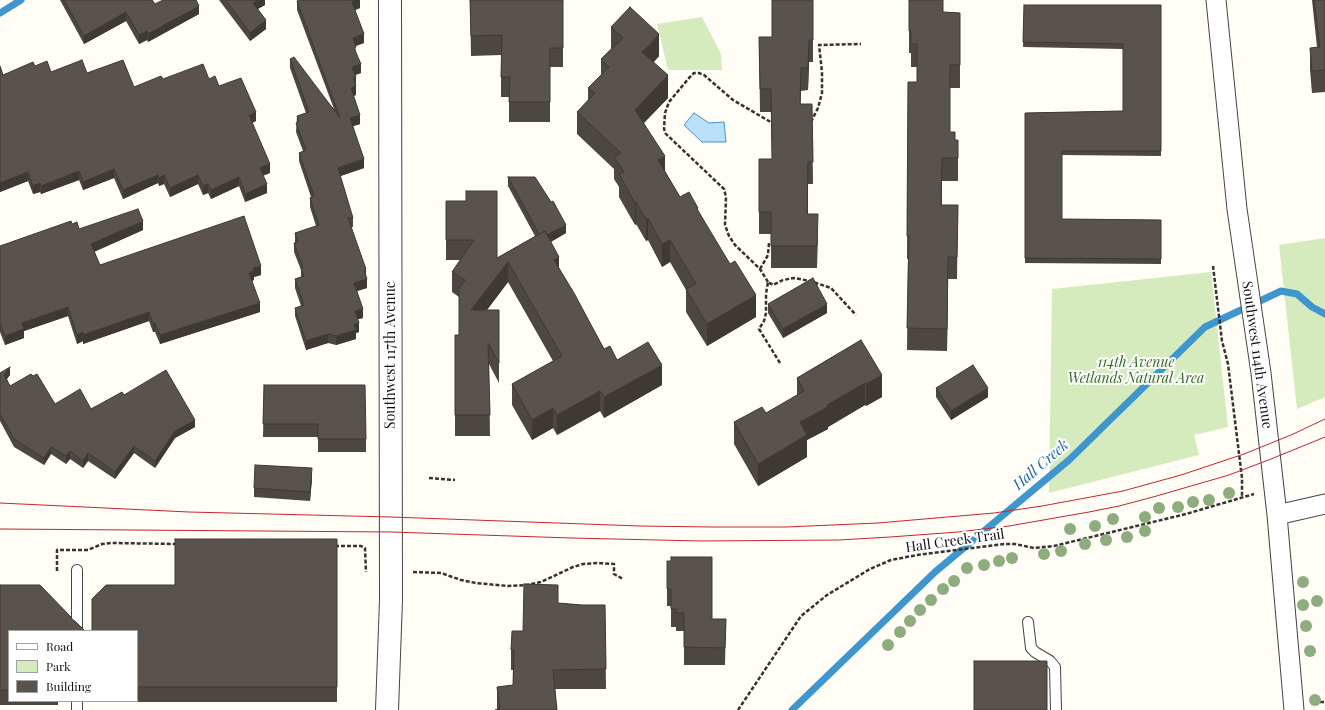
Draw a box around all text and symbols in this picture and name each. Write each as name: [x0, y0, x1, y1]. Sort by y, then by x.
street label: Southwest 114th Avenue: [1238, 280, 1276, 430]
street label: Southwest 117th Avenue: [383, 281, 399, 429]
park label: 114th Avenue Wetlands Natural Area: [1068, 355, 1204, 388]
water label: Hall Creek: [1010, 436, 1072, 494]
street label: Hall Creek Trail: [904, 526, 1006, 556]
legend: [8, 630, 138, 702]
text: Road: [46, 638, 73, 654]
text: Park: [46, 658, 71, 674]
text: Building: [46, 678, 91, 694]

